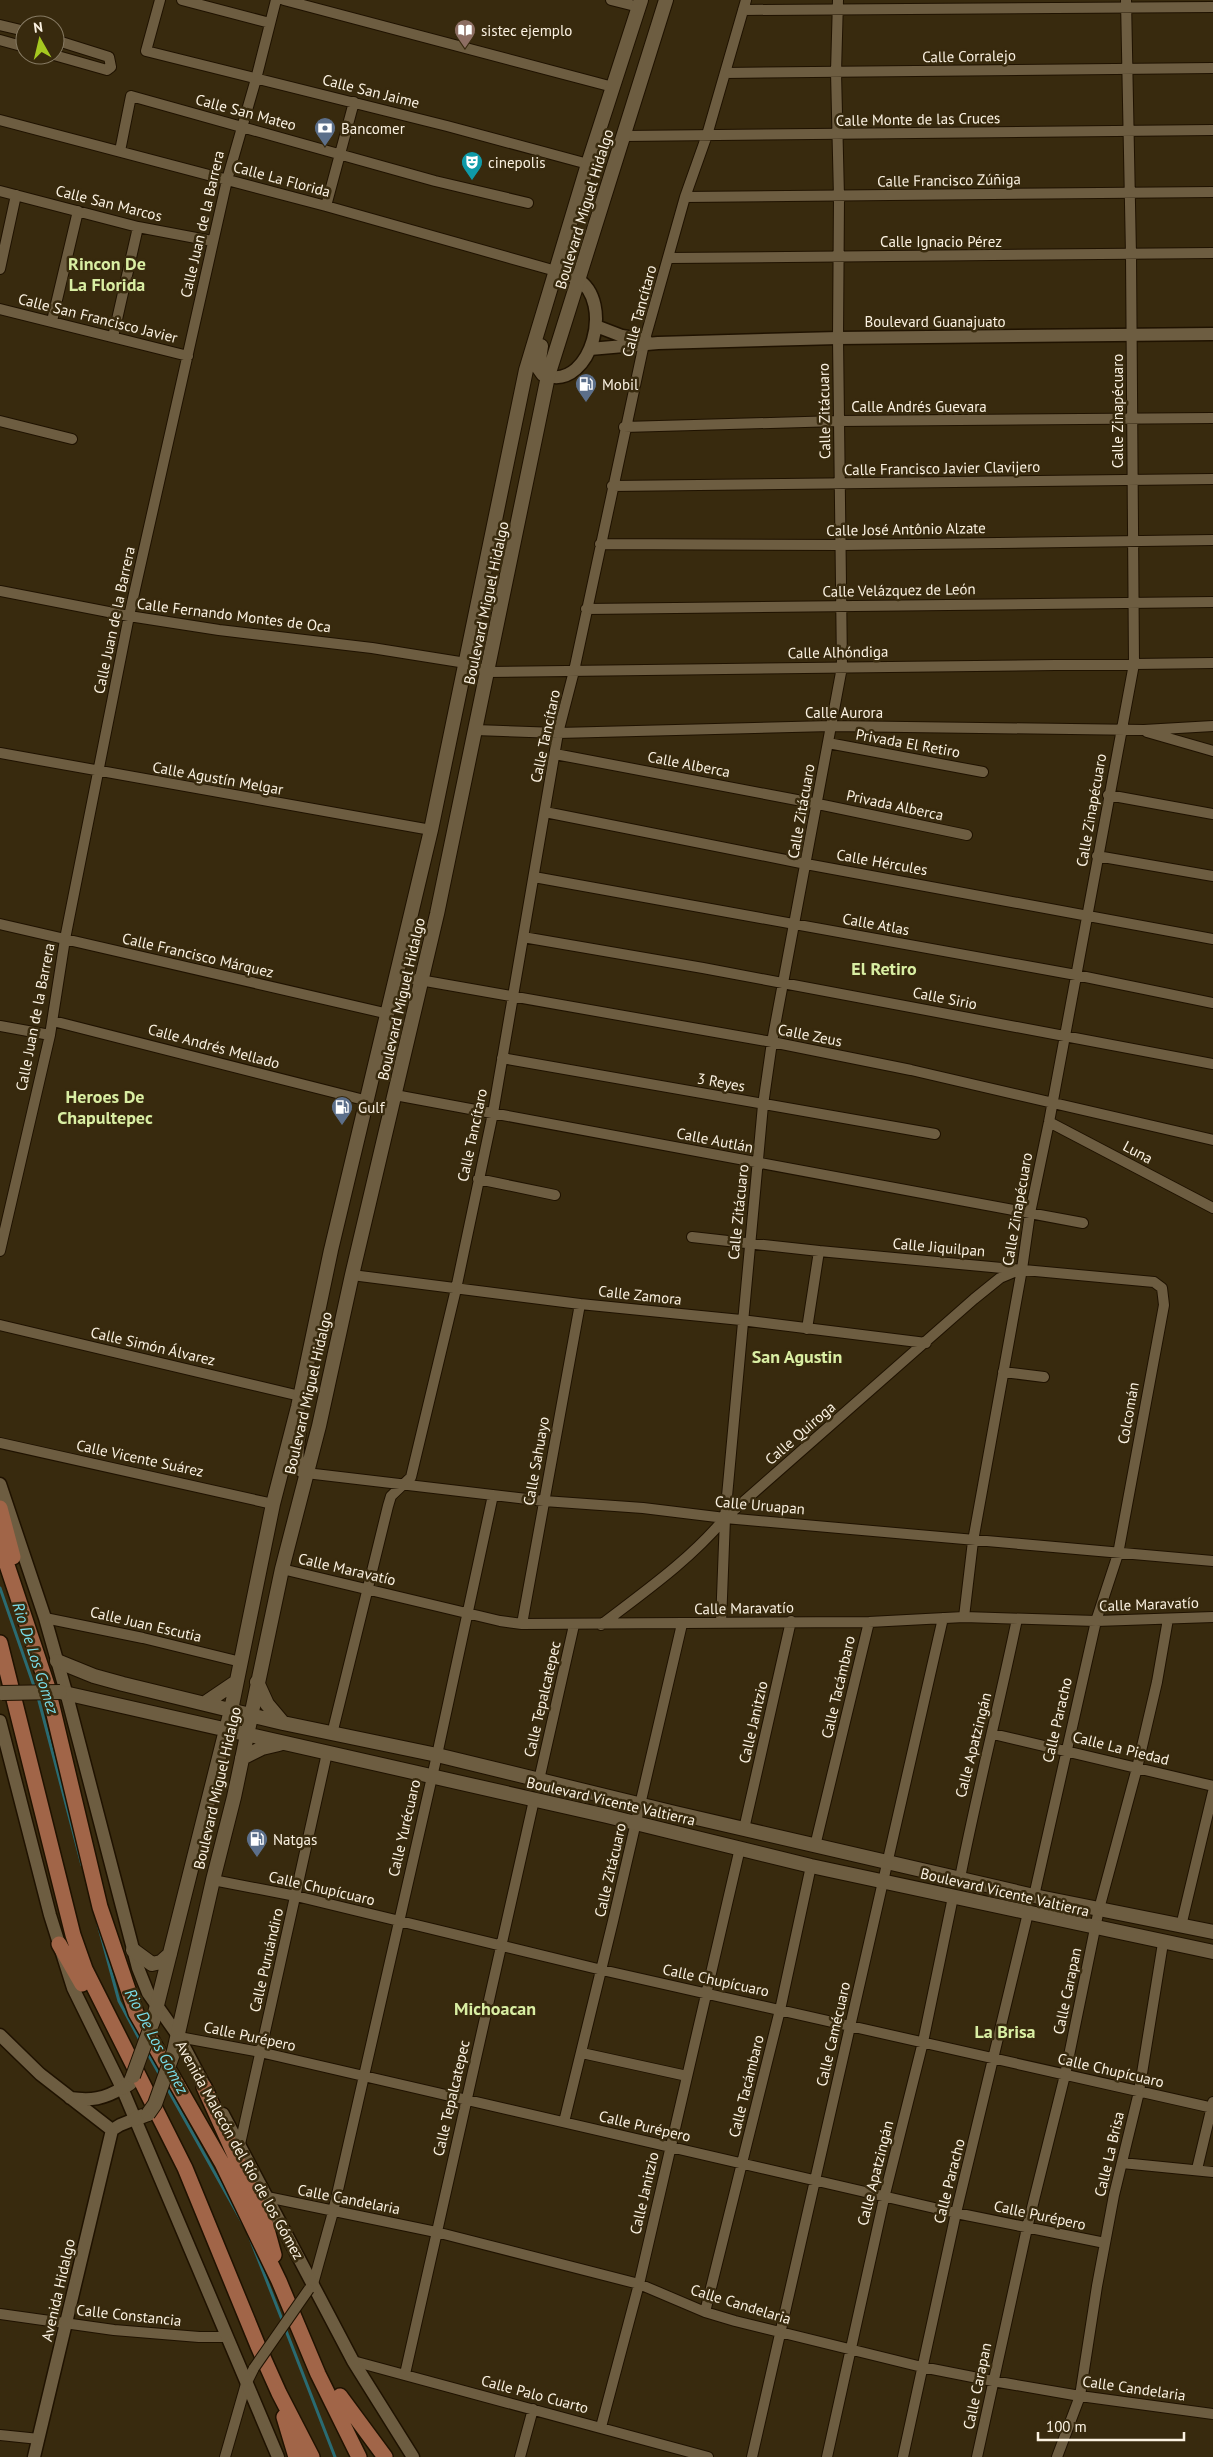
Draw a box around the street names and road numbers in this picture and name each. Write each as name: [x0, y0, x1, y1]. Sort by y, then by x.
street label: Calle Corralejo: [922, 46, 1016, 66]
street label: Calle San Jaime: [320, 70, 422, 112]
street label: Calle San Mateo: [194, 89, 298, 135]
street label: Calle Monte de las Cruces: [836, 108, 1000, 130]
street label: Boulevard Miguel Hidalgo: [551, 127, 617, 291]
street label: Calle Juan de la Barrera: [176, 149, 228, 299]
street label: Calle La Florida: [231, 157, 333, 201]
street label: Calle Francisco Zúñiga: [877, 169, 1021, 191]
street label: Calle San Marcos: [54, 181, 164, 225]
street label: Calle Ignacio Pérez: [880, 232, 1002, 251]
street label: Calle Tancítaro: [618, 263, 660, 359]
street label: Calle San Francisco Javier: [16, 289, 180, 347]
street label: Boulevard Guanajuato: [864, 312, 1006, 331]
street label: Calle Zinapécuaro: [1108, 354, 1127, 468]
street label: Calle Zitácuaro: [814, 363, 834, 459]
street label: Calle Andrés Guevara: [851, 397, 987, 416]
street label: Calle Francisco Javier Clavijero: [844, 457, 1040, 479]
street label: Calle José Antônio Alzate: [826, 518, 986, 540]
street label: Boulevard Miguel Hidalgo: [459, 520, 513, 686]
street label: Calle Juan de la Barrera: [89, 545, 139, 695]
street label: Calle Velázquez de León: [822, 579, 976, 601]
street label: Calle Fernando Montes de Oca: [136, 594, 332, 636]
street label: Calle Alhóndiga: [787, 642, 889, 662]
street label: Calle Tancítaro: [526, 688, 564, 784]
street label: Calle Aurora: [805, 703, 883, 722]
street label: Privada El Retiro: [854, 724, 962, 762]
street label: Calle Alberca: [646, 747, 732, 781]
street label: Calle Zinapécuaro: [1072, 752, 1110, 868]
street label: Calle Agustín Melgar: [151, 757, 285, 799]
street label: Calle Zitácuaro: [783, 762, 819, 860]
street label: Privada Alberca: [845, 785, 945, 825]
street label: Calle Hércules: [835, 845, 929, 879]
street label: Calle Atlas: [841, 909, 911, 939]
street label: Boulevard Miguel Hidalgo: [373, 916, 429, 1082]
street label: Calle Francisco Márquez: [120, 928, 276, 982]
street label: Calle Juan de la Barrera: [11, 941, 59, 1093]
street label: Calle Sirio: [911, 982, 979, 1014]
street label: Calle Andrés Mellado: [146, 1019, 282, 1073]
street label: Calle Zeus: [776, 1019, 844, 1051]
street label: 3 Reyes: [695, 1068, 747, 1096]
street label: Calle Tancítaro: [453, 1087, 491, 1183]
street label: Calle Autlán: [675, 1123, 755, 1157]
street label: Luna: [1120, 1136, 1156, 1168]
street label: Calle Zinapécuaro: [998, 1151, 1036, 1267]
street label: Calle Zitácuaro: [724, 1163, 752, 1261]
street label: Calle Jiquilpan: [892, 1233, 986, 1261]
street label: Calle Zamora: [597, 1281, 683, 1309]
street label: Boulevard Miguel Hidalgo: [280, 1310, 336, 1476]
street label: Calle Simón Álvarez: [89, 1322, 217, 1370]
street label: Colcomán: [1113, 1380, 1143, 1446]
street label: Calle Quiroga: [761, 1397, 839, 1469]
street label: Calle Sahuayo: [519, 1415, 553, 1507]
street label: Calle Vicente Suárez: [75, 1435, 205, 1481]
street label: Calle Uruapan: [714, 1492, 806, 1518]
street label: Calle Maravatío: [296, 1549, 398, 1589]
street label: Calle Maravatío: [1099, 1593, 1199, 1615]
street label: Calle Maravatío: [694, 1598, 794, 1618]
street label: Calle Juan Escutia: [88, 1602, 204, 1646]
street label: Calle Tacámbaro: [817, 1634, 859, 1740]
street label: Calle Tepalcatepec: [519, 1639, 565, 1759]
street label: Calle Paracho: [1038, 1675, 1076, 1765]
street label: Calle Janitzio: [734, 1679, 772, 1765]
street label: Calle Apatzingán: [951, 1690, 995, 1800]
street label: Boulevard Miguel Hidalgo: [189, 1705, 245, 1871]
street label: Calle La Piedad: [1071, 1727, 1171, 1769]
street label: Boulevard Vicente Valtierra: [525, 1772, 697, 1830]
street label: Calle Yurécuaro: [384, 1778, 424, 1878]
street label: Calle Zitácuaro: [590, 1821, 630, 1919]
street label: Boulevard Vicente Valtierra: [919, 1863, 1091, 1921]
street label: Calle Chupícuaro: [267, 1867, 377, 1909]
street label: Calle Puruándiro: [245, 1906, 287, 2014]
street label: Calle Carapan: [1049, 1946, 1085, 2036]
street label: Calle Chupícuaro: [661, 1959, 771, 2001]
street label: Calle Camécuaro: [812, 1980, 854, 2088]
street label: Calle Purépero: [202, 2017, 298, 2055]
street label: Calle Tacámbaro: [724, 2033, 768, 2139]
street label: Avenida Malecón del Río de los Gómez: [172, 2037, 308, 2263]
street label: Calle Tepalcatepec: [428, 2038, 474, 2158]
street label: Calle Chupícuaro: [1056, 2049, 1166, 2091]
street label: Calle Purépero: [597, 2106, 693, 2146]
street label: Calle La Brisa: [1090, 2110, 1128, 2198]
street label: Calle Apatzingán: [853, 2118, 897, 2228]
street label: Calle Paracho: [929, 2136, 969, 2226]
street label: Calle Janitzio: [625, 2150, 663, 2236]
street label: Calle Candelaria: [296, 2180, 402, 2218]
street label: Calle Purépero: [992, 2196, 1088, 2234]
street label: Avenida Hidalgo: [37, 2237, 79, 2343]
street label: Calle Candelaria: [688, 2280, 794, 2328]
street label: Calle Constancia: [75, 2300, 183, 2330]
street label: Calle Carapan: [959, 2341, 995, 2431]
street label: Calle Palo Cuarto: [479, 2371, 591, 2417]
street label: Calle Candelaria: [1081, 2371, 1187, 2405]

